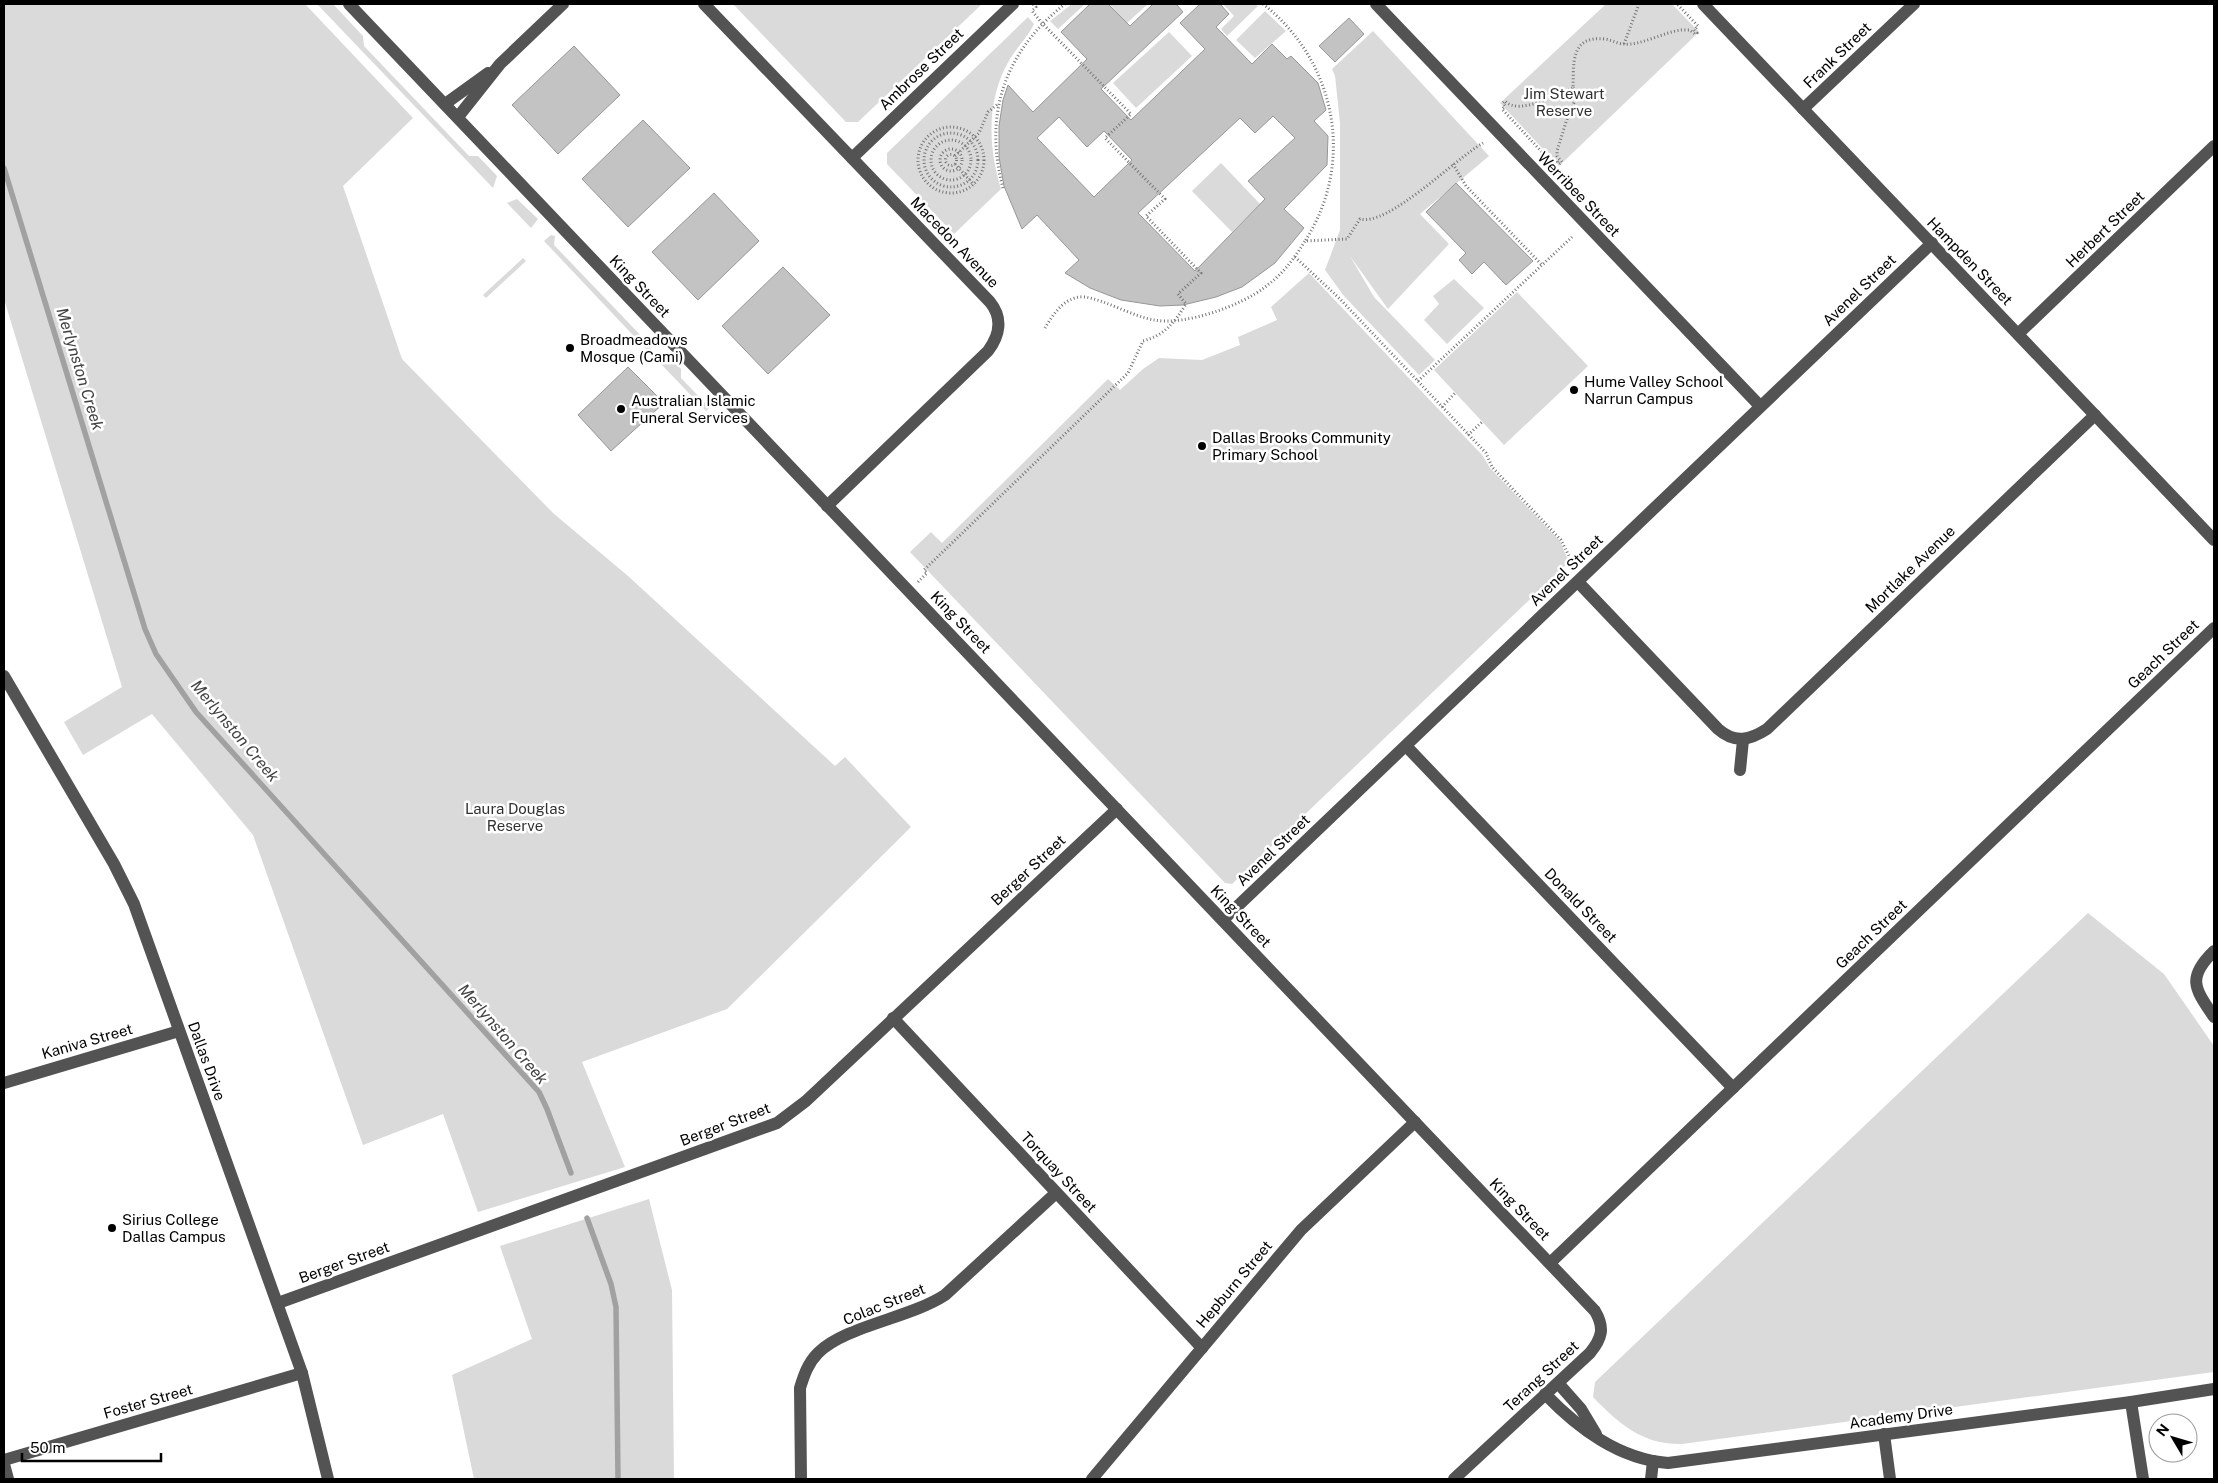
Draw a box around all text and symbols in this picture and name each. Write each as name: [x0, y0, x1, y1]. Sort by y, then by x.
street label: Frank Street: [1800, 18, 1874, 91]
street label: Ambrose Street: [875, 24, 967, 113]
park label: Jim Stewart Reserve: [1523, 85, 1605, 119]
street label: Werribee Street: [1534, 148, 1624, 240]
street label: Herbert Street: [2062, 187, 2148, 271]
street label: Macedon Avenue: [907, 193, 1003, 291]
street label: Hampden Street: [1924, 214, 2016, 308]
street label: Avenel Street: [1819, 251, 1899, 329]
street label: King Street: [606, 252, 674, 321]
water label: Merlynston Creek: [52, 305, 108, 433]
place label: Broadmeadows Mosque (Cami): [580, 331, 688, 365]
marker: Broadmeadows Mosque (Cami): [564, 342, 576, 354]
place label: Hume Valley School Narrun Campus: [1584, 373, 1723, 407]
marker: Hume Valley School Narrun Campus: [1568, 384, 1580, 396]
place label: Australian Islamic Funeral Services: [631, 392, 756, 426]
marker: Australian Islamic Funeral Services: [615, 403, 627, 415]
place label: Dallas Brooks Community Primary School: [1212, 429, 1391, 463]
marker: Dallas Brooks Community Primary School: [1196, 440, 1208, 452]
street label: Mortlake Avenue: [1862, 522, 1958, 616]
street label: Avenel Street: [1526, 531, 1606, 609]
street label: King Street: [927, 588, 995, 657]
street label: Geach Street: [2124, 616, 2202, 692]
water label: Merlynston Creek: [187, 676, 283, 786]
park label: Laura Douglas Reserve: [465, 800, 565, 834]
street label: Avenel Street: [1233, 811, 1313, 889]
street label: Berger Street: [987, 831, 1069, 909]
street label: Donald Street: [1541, 864, 1621, 946]
street label: King Street: [1207, 882, 1275, 951]
street label: Geach Street: [1832, 896, 1910, 972]
water label: Merlynston Creek: [454, 980, 552, 1088]
street label: Dallas Drive: [185, 1019, 229, 1103]
street label: Kaniva Street: [40, 1020, 135, 1062]
street label: Berger Street: [678, 1099, 773, 1149]
street label: Torquay Street: [1018, 1128, 1101, 1216]
street label: King Street: [1486, 1175, 1554, 1244]
place label: Sirius College Dallas Campus: [122, 1211, 226, 1245]
marker: Sirius College Dallas Campus: [106, 1222, 118, 1234]
street label: Hepburn Street: [1193, 1237, 1275, 1331]
street label: Berger Street: [296, 1238, 392, 1286]
street label: Colac Street: [840, 1280, 928, 1328]
street label: Terang Street: [1500, 1337, 1582, 1415]
street label: Foster Street: [101, 1380, 195, 1422]
street label: Academy Drive: [1848, 1400, 1954, 1432]
north arrow: [2148, 1413, 2198, 1463]
text: N: [2153, 1421, 2172, 1439]
scale bar: [22, 1430, 161, 1462]
text: 50 m: [30, 1439, 65, 1456]

